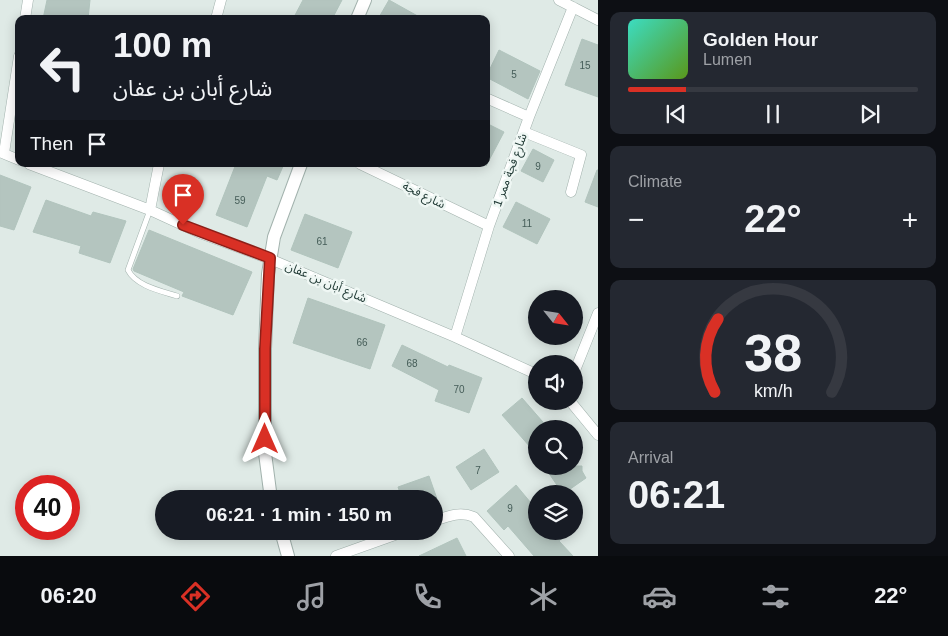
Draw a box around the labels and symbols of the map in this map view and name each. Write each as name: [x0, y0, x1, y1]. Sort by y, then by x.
house number: 15: [579, 60, 591, 71]
house number: 5: [511, 69, 517, 80]
street label: شارع فجة ممر 1: [490, 131, 532, 209]
house number: 9: [535, 161, 541, 172]
pin: [162, 174, 204, 225]
street label: شارع فجة: [400, 179, 448, 213]
house number: 59: [234, 195, 246, 206]
house number: 11: [522, 218, 533, 229]
house number: 61: [316, 236, 328, 247]
street label: شارع أبان بن عفان: [283, 258, 369, 307]
north arrow: [528, 290, 582, 345]
house number: 66: [356, 337, 368, 348]
house number: 68: [406, 358, 418, 369]
house number: 70: [453, 384, 465, 395]
position arrow: [238, 412, 290, 464]
house number: 7: [475, 465, 481, 476]
speed limit sign: 40: [15, 475, 80, 540]
house number: 9: [507, 503, 513, 514]

